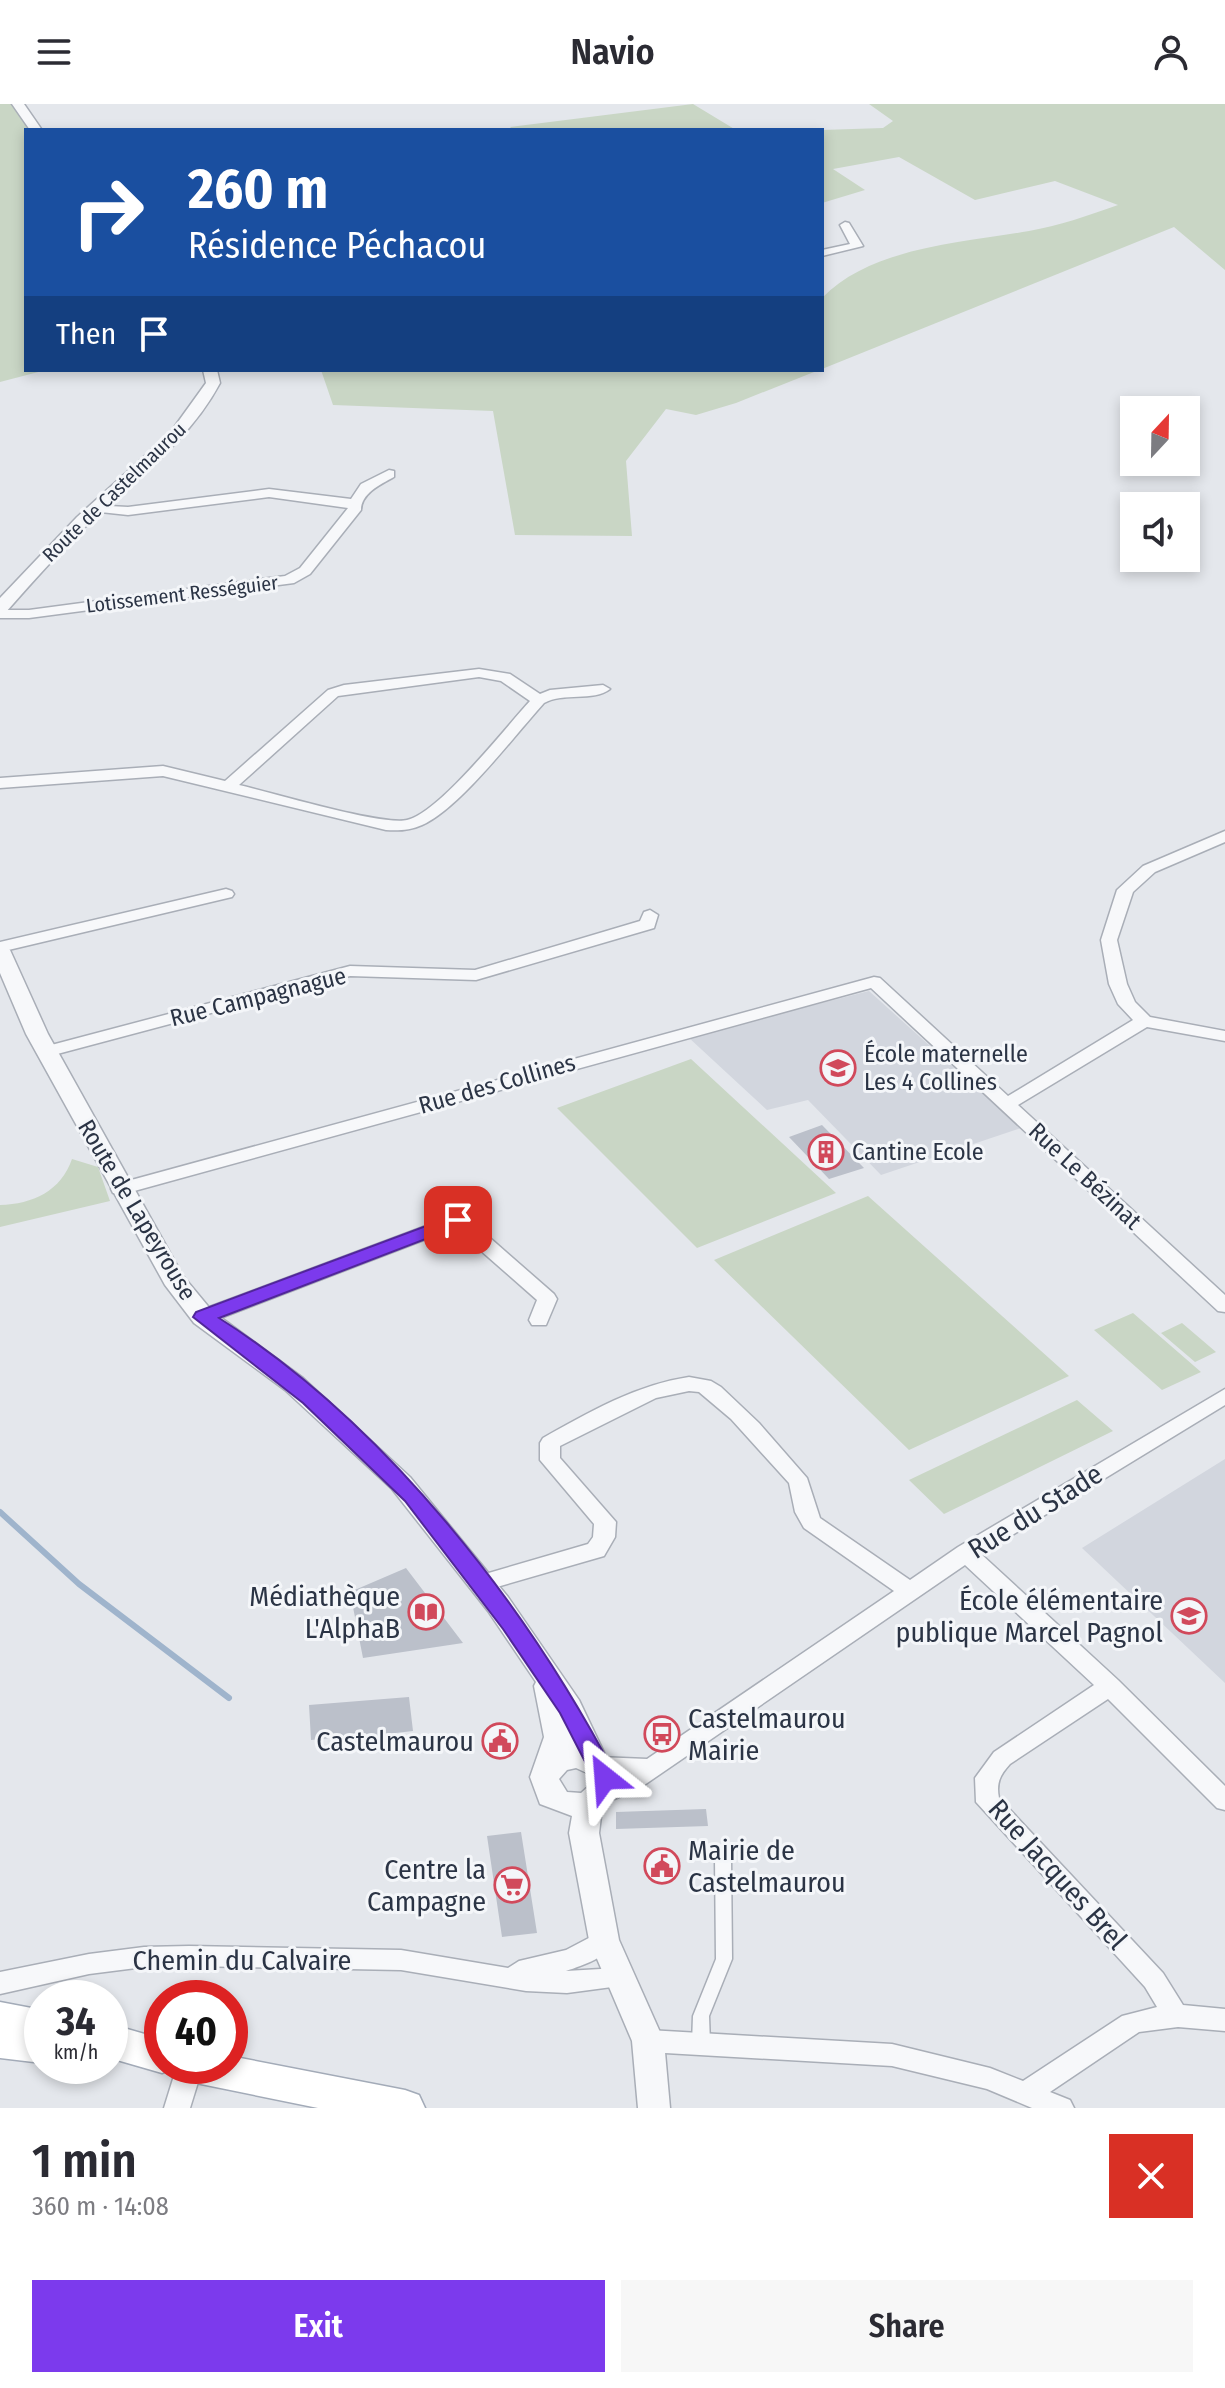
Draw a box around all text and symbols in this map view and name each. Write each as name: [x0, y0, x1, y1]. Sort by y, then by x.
icon: menu: [32, 30, 76, 74]
text: Navio: [570, 30, 655, 74]
icon: person: [1149, 30, 1193, 74]
text: 260 m: [188, 156, 328, 223]
icon: right: [56, 160, 160, 264]
text: Résidence Péchacou: [188, 224, 486, 268]
icon: arrive: [132, 312, 176, 356]
text: Then: [56, 316, 116, 352]
north arrow: [1120, 396, 1200, 476]
map controls: [1120, 396, 1200, 572]
street label: Route de Castelmaurou: [37, 417, 191, 567]
button: sound: [1120, 492, 1200, 572]
street label: Lotissement Rességuier: [85, 570, 279, 618]
street label: Rue Campagnague: [167, 962, 349, 1032]
place label: École maternelle Les 4 Collines: [864, 1039, 1028, 1096]
street label: Rue des Collines: [415, 1048, 579, 1120]
school or university icon: École maternelle Les 4 Collines: [819, 1049, 857, 1087]
street label: Route de Lapeyrouse: [72, 1115, 202, 1305]
street label: Rue Le Bézinat: [1023, 1117, 1147, 1235]
building icon: Cantine Ecole: [807, 1133, 845, 1171]
place label: Cantine Ecole: [852, 1138, 984, 1166]
pin: [424, 1186, 492, 1254]
icon: arrive: [436, 1198, 480, 1242]
street label: Rue du Stade: [962, 1457, 1108, 1566]
place label: Médiathèque L'AlphaB: [249, 1580, 400, 1645]
place label: École élémentaire publique Marcel Pagnol: [896, 1584, 1163, 1649]
library icon: Médiathèque L'AlphaB: [407, 1593, 445, 1631]
school or university icon: École élémentaire publique Marcel Pagnol: [1170, 1597, 1208, 1635]
place label: Castelmaurou Mairie: [688, 1702, 846, 1767]
bus stop icon: Castelmaurou Mairie: [643, 1715, 681, 1753]
public building icon: Castelmaurou: [481, 1722, 519, 1760]
place label: Castelmaurou: [316, 1725, 474, 1758]
position arrow: [563, 1736, 647, 1820]
street label: Rue Jacques Brel: [982, 1792, 1134, 1956]
place label: Mairie de Castelmaurou: [688, 1834, 846, 1899]
public building icon: Mairie de Castelmaurou: [643, 1847, 681, 1885]
place label: Centre la Campagne: [367, 1853, 486, 1918]
supermarket icon: Centre la Campagne: [493, 1866, 531, 1904]
street label: Chemin du Calvaire: [133, 1944, 351, 1977]
speed limit sign: 40: [144, 1980, 248, 2084]
text: 34: [56, 1998, 96, 2046]
text: km/h: [54, 2040, 98, 2064]
text: 1 min: [32, 2132, 137, 2190]
button: close: [1109, 2134, 1193, 2218]
text: 360 m · 14:08: [32, 2191, 169, 2222]
button: Exit: [32, 2280, 605, 2372]
button: Share: [621, 2280, 1193, 2372]

